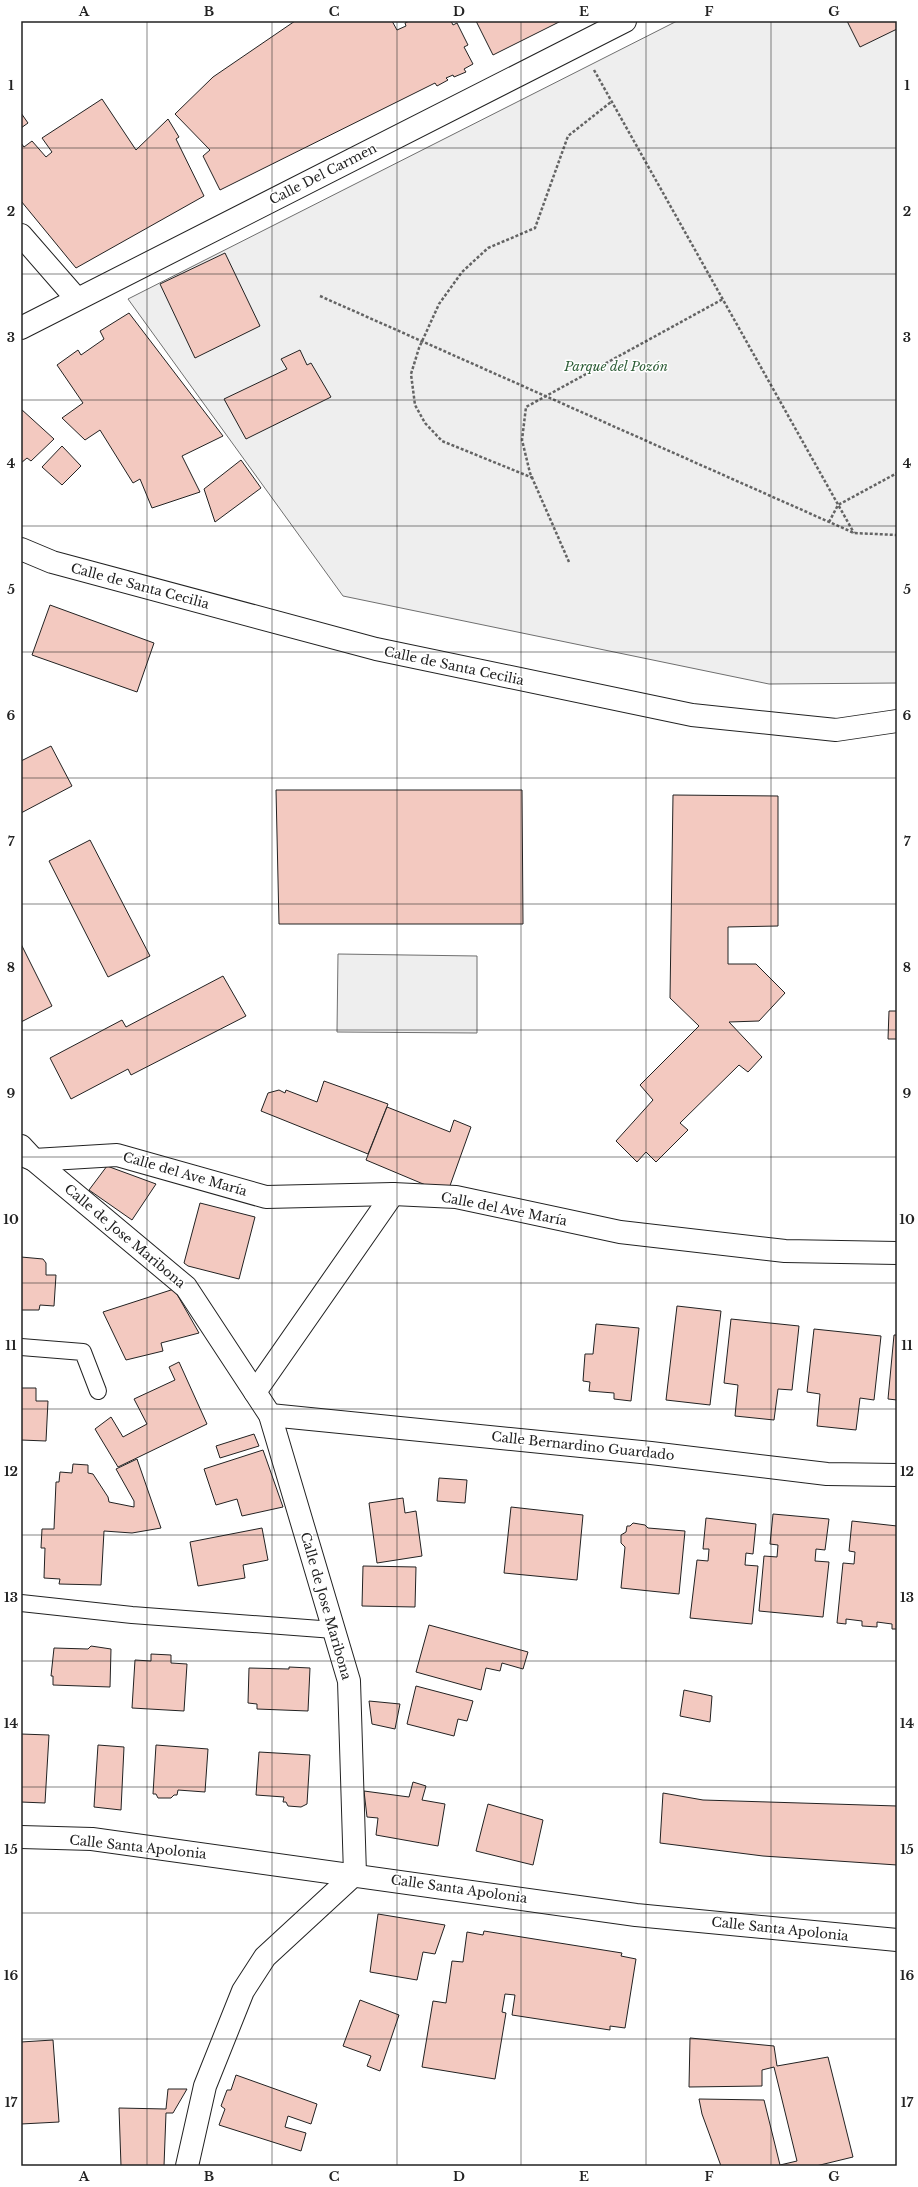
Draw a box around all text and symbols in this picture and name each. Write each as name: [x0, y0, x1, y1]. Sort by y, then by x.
text: A: [78, 3, 90, 20]
text: B: [204, 3, 214, 20]
text: C: [329, 3, 340, 20]
text: D: [453, 3, 465, 20]
text: E: [579, 3, 589, 20]
text: F: [705, 3, 714, 20]
text: G: [828, 3, 840, 20]
text: 1: [8, 77, 14, 94]
text: 1: [904, 77, 910, 94]
street label: Calle Del Carmen: [266, 140, 380, 208]
text: 2: [7, 203, 15, 220]
text: 2: [903, 203, 911, 220]
text: 3: [7, 329, 15, 346]
text: 3: [903, 329, 911, 346]
park label: Parque del Pozón: [563, 358, 668, 375]
text: 4: [7, 455, 16, 472]
text: 4: [903, 455, 912, 472]
street label: Calle de Santa Cecilia: [69, 559, 212, 613]
text: 5: [7, 581, 15, 598]
text: 5: [903, 581, 911, 598]
street label: Calle de Santa Cecilia: [382, 643, 526, 689]
text: 6: [7, 707, 16, 724]
text: 6: [903, 707, 912, 724]
text: 7: [8, 833, 15, 850]
text: 7: [904, 833, 911, 850]
text: 8: [7, 959, 15, 976]
text: 8: [903, 959, 911, 976]
text: 9: [7, 1085, 16, 1102]
text: 9: [903, 1085, 912, 1102]
street label: Calle del Ave María: [121, 1148, 250, 1200]
street label: Calle de Jose Maribona: [61, 1180, 190, 1292]
street label: Calle del Ave María: [439, 1188, 569, 1230]
text: 10: [3, 1211, 19, 1228]
text: 10: [899, 1211, 915, 1228]
text: 11: [5, 1337, 17, 1354]
text: 11: [901, 1337, 913, 1354]
street label: Calle Bernardino Guardado: [491, 1428, 675, 1464]
text: 12: [4, 1463, 18, 1480]
text: 12: [900, 1463, 914, 1480]
street label: Calle de Jose Maribona: [297, 1530, 355, 1683]
text: 13: [4, 1589, 18, 1606]
text: 13: [900, 1589, 914, 1606]
text: 14: [4, 1715, 19, 1732]
text: 14: [900, 1715, 915, 1732]
street label: Calle Santa Apolonia: [69, 1831, 208, 1863]
text: 15: [4, 1841, 18, 1858]
text: 15: [900, 1841, 914, 1858]
street label: Calle Santa Apolonia: [390, 1871, 529, 1907]
street label: Calle Santa Apolonia: [711, 1913, 850, 1945]
text: 16: [4, 1967, 18, 1984]
text: 16: [900, 1967, 914, 1984]
text: 17: [5, 2094, 17, 2111]
text: 17: [901, 2094, 913, 2111]
text: A: [78, 2168, 90, 2185]
text: B: [204, 2168, 214, 2185]
text: C: [329, 2168, 340, 2185]
text: D: [453, 2168, 465, 2185]
text: E: [579, 2168, 589, 2185]
text: F: [705, 2168, 714, 2185]
text: G: [828, 2168, 840, 2185]

